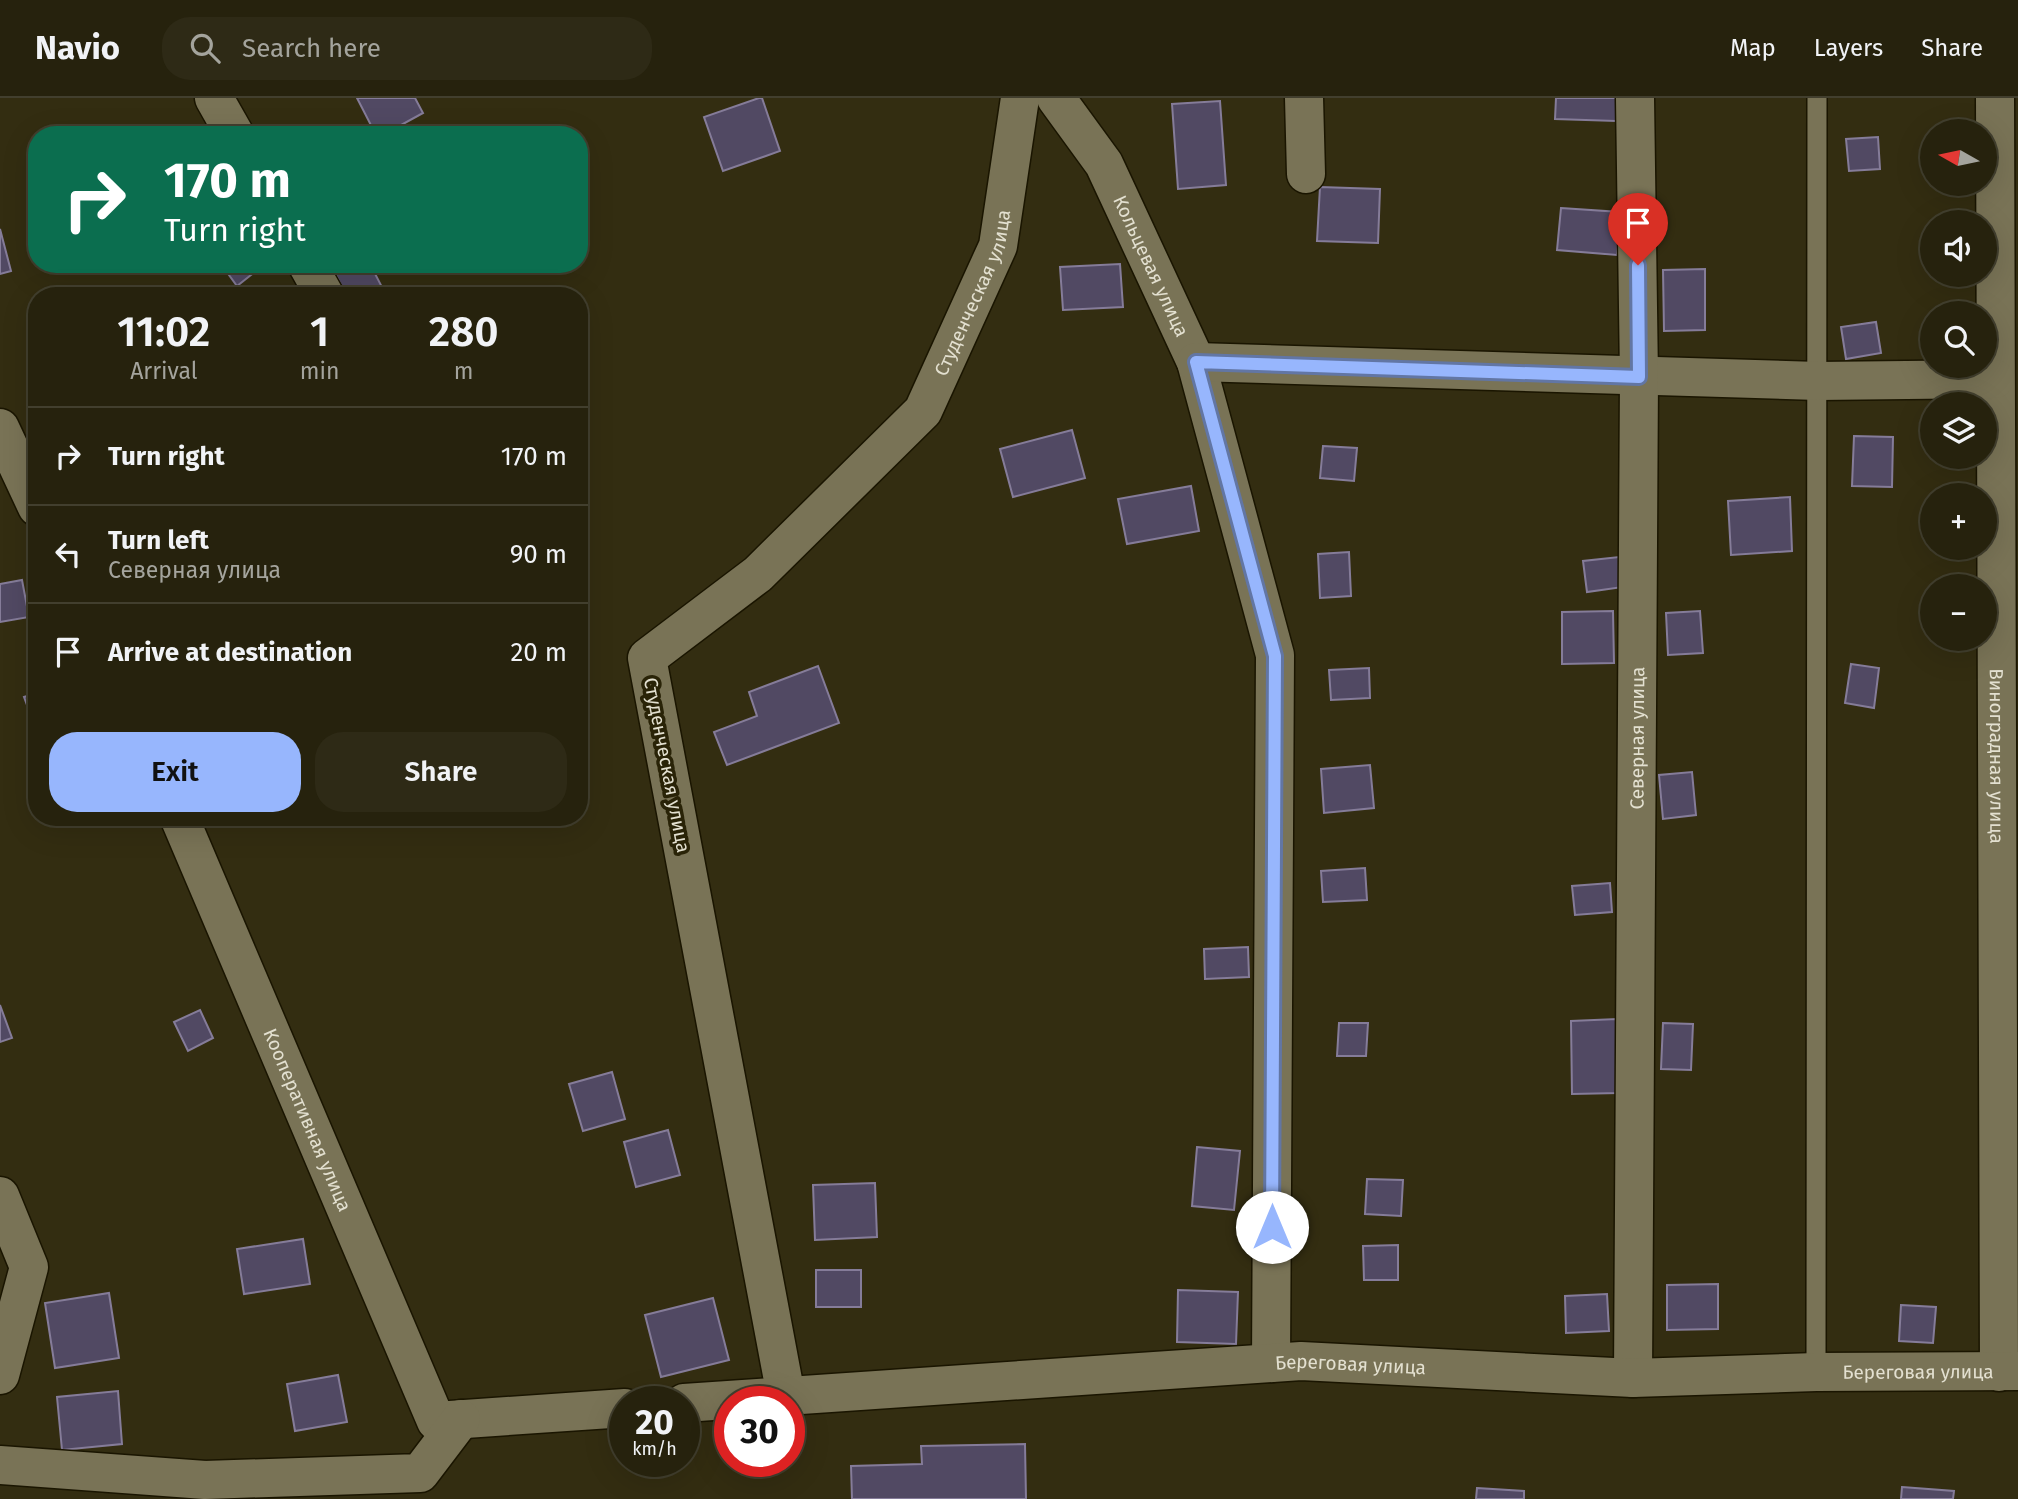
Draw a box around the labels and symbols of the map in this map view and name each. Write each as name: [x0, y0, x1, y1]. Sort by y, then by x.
north arrow: [1920, 119, 1997, 196]
street label: Кольцевая улица: [1109, 192, 1194, 340]
pin: [1608, 193, 1668, 265]
street label: Студенческая улица: [929, 208, 1015, 379]
street label: Северная улица: [1625, 666, 1649, 810]
street label: Виноградная улица: [1985, 668, 2009, 844]
street label: Студенческая улица: [639, 676, 695, 854]
street label: Кооперативная улица: [259, 1025, 357, 1215]
position arrow: [1235, 1190, 1309, 1264]
street label: Береговая улица: [1274, 1349, 1427, 1379]
street label: Береговая улица: [1842, 1360, 1994, 1383]
speed limit sign: 30: [714, 1386, 805, 1477]

